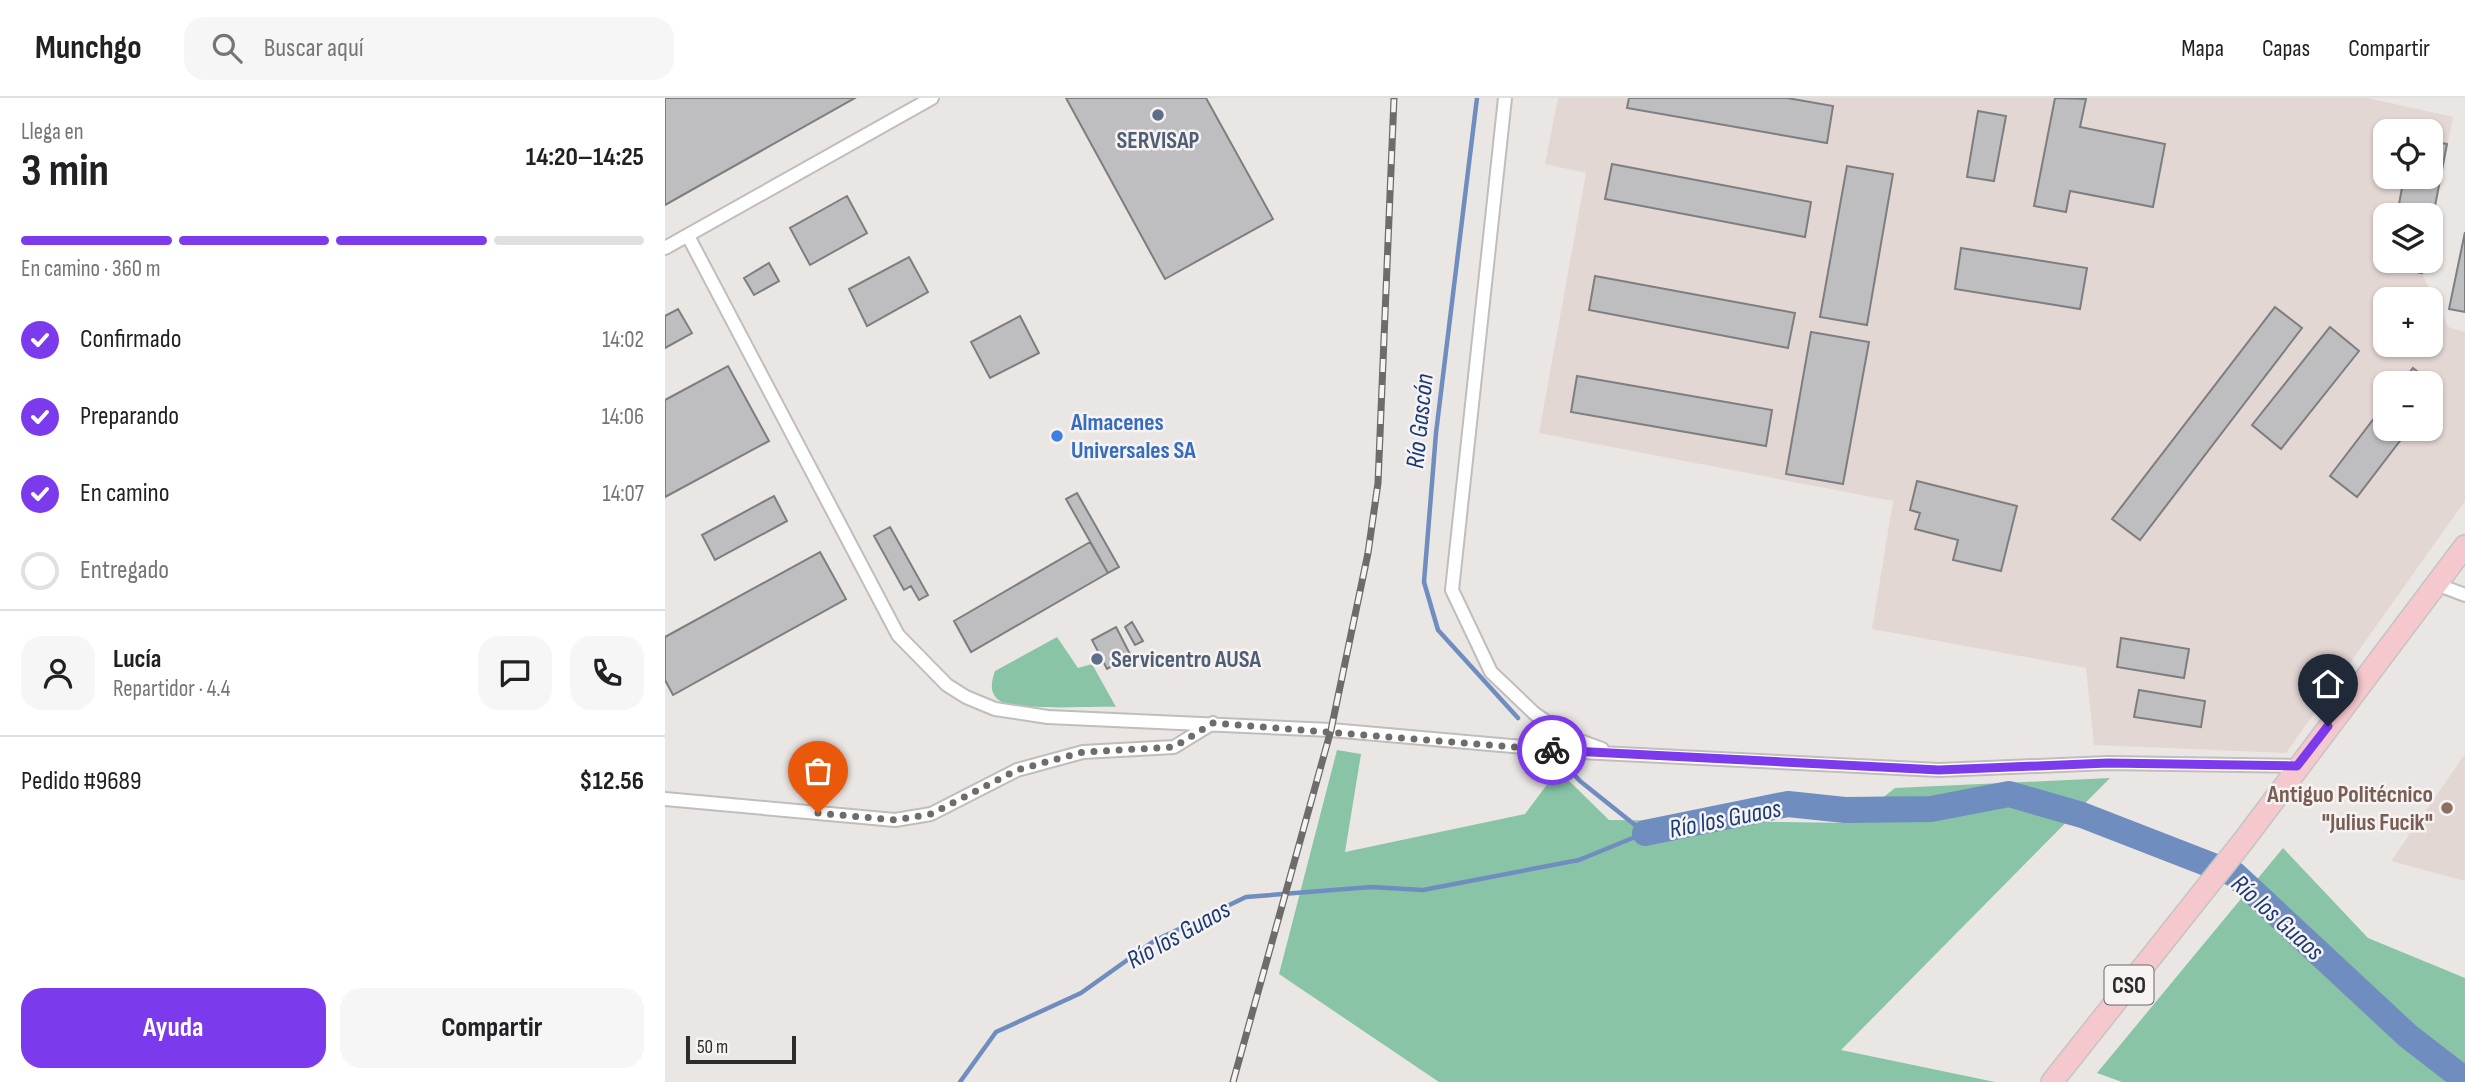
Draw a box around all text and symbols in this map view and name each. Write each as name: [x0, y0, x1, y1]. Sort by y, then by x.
search box: [184, 17, 674, 80]
text: Munchgo: [35, 28, 142, 68]
icon: search: [208, 29, 246, 67]
text: Buscar aquí: [264, 33, 364, 64]
text: Mapa: [2181, 34, 2224, 63]
text: Capas: [2262, 34, 2310, 63]
text: Compartir: [2348, 34, 2430, 63]
marker: SERVISAP: [1150, 107, 1166, 123]
text: Llega en: [21, 118, 84, 146]
map controls: [2373, 119, 2443, 441]
button: locate: [2373, 119, 2443, 189]
place label: SERVISAP: [1117, 126, 1200, 155]
text: 14:20–14:25: [526, 142, 644, 173]
text: 3 min: [21, 144, 109, 199]
button: layers: [2373, 203, 2443, 273]
text: En camino · 360 m: [21, 255, 160, 283]
button: +: [2373, 287, 2443, 357]
icon: check: [21, 321, 59, 359]
text: Confirmado: [80, 324, 181, 355]
text: 14:02: [602, 326, 644, 354]
button: −: [2373, 371, 2443, 441]
water label: Río Gascón: [1400, 372, 1441, 470]
icon: check: [21, 398, 59, 436]
text: Preparando: [80, 401, 179, 432]
text: 14:06: [602, 403, 644, 431]
place label: Almacenes Universales SA: [1070, 408, 1196, 465]
marker: Almacenes Universales SA: [1049, 428, 1065, 444]
icon: check: [21, 475, 59, 513]
text: En camino: [80, 478, 170, 509]
text: 14:07: [603, 480, 644, 508]
text: Entregado: [80, 555, 169, 586]
button: person: [21, 636, 95, 710]
button: chat: [478, 636, 552, 710]
button: phone: [570, 636, 644, 710]
text: Lucía: [113, 644, 161, 675]
place label: Servicentro AUSA: [1111, 645, 1262, 674]
marker: Servicentro AUSA: [1089, 651, 1105, 667]
pin: [2298, 654, 2358, 726]
icon: home: [2309, 665, 2347, 703]
text: Repartidor · 4.4: [113, 675, 230, 703]
courier: [1517, 715, 1587, 785]
icon: bike: [1533, 731, 1571, 769]
pin: [788, 741, 848, 813]
icon: bag: [799, 752, 837, 790]
text: Pedido #9689: [21, 766, 142, 797]
text: $12.56: [579, 766, 644, 797]
place label: Antiguo Politécnico "Julius Fucik": [2266, 780, 2433, 837]
water label: Río los Guaos: [1667, 793, 1784, 845]
marker: Antiguo Politécnico "Julius Fucik": [2439, 800, 2455, 816]
water label: Río los Guaos: [2225, 869, 2329, 968]
water label: Río los Guaos: [1122, 894, 1236, 976]
road number: CSO: [2105, 965, 2153, 1004]
button: Ayuda: [21, 988, 326, 1068]
button: Compartir: [340, 988, 644, 1068]
scale bar: [686, 1033, 796, 1065]
text: 50 m: [697, 1036, 728, 1059]

